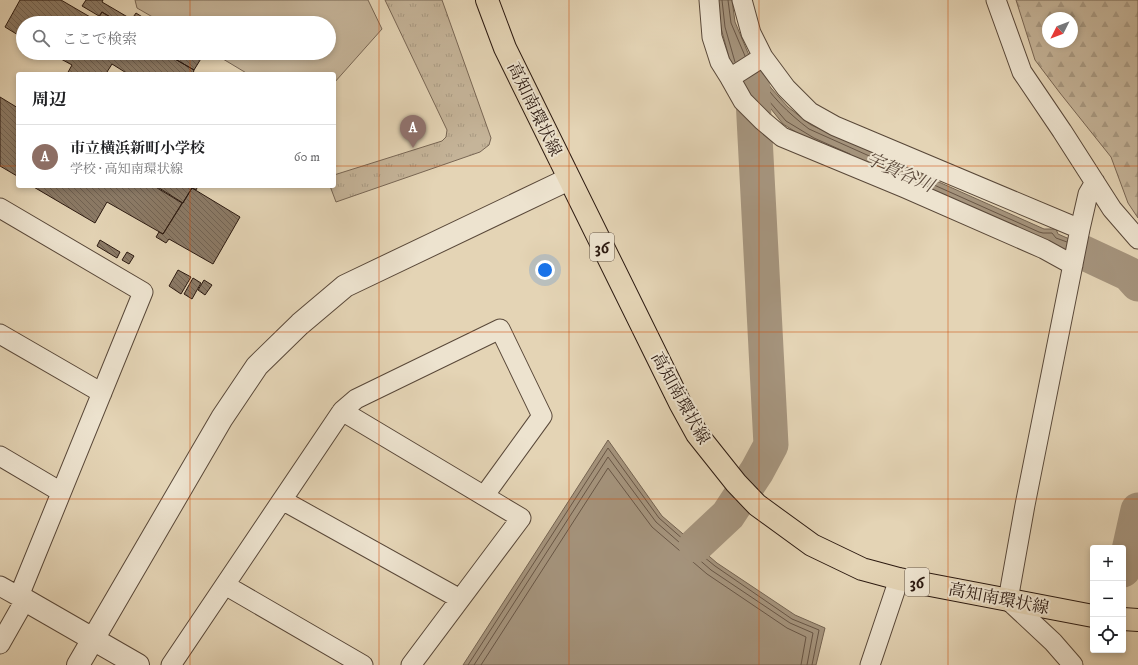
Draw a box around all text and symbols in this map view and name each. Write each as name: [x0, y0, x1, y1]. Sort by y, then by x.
north arrow: [1042, 12, 1078, 48]
search box: [16, 16, 336, 60]
icon: search: [30, 27, 52, 49]
text: ここで検索: [62, 30, 137, 49]
street label: 高知南環状線: [502, 59, 566, 160]
text: 周辺: [32, 89, 66, 111]
pin: A: [400, 115, 426, 148]
text: 市立横浜新町小学校: [70, 139, 205, 158]
water label: 宇賀谷川: [862, 148, 939, 198]
text: A: [41, 149, 49, 165]
text: 60 m: [294, 149, 320, 165]
text: 学校 · 高知南環状線: [70, 161, 183, 177]
road number: 36: [590, 233, 614, 261]
your location: [535, 260, 555, 280]
street label: 高知南環状線: [646, 349, 714, 448]
map controls: [1090, 545, 1126, 653]
button: +: [1090, 545, 1126, 581]
road number: 36: [905, 568, 929, 596]
street label: 高知南環状線: [947, 578, 1051, 620]
button: −: [1090, 581, 1126, 617]
button: locate: [1090, 617, 1126, 653]

